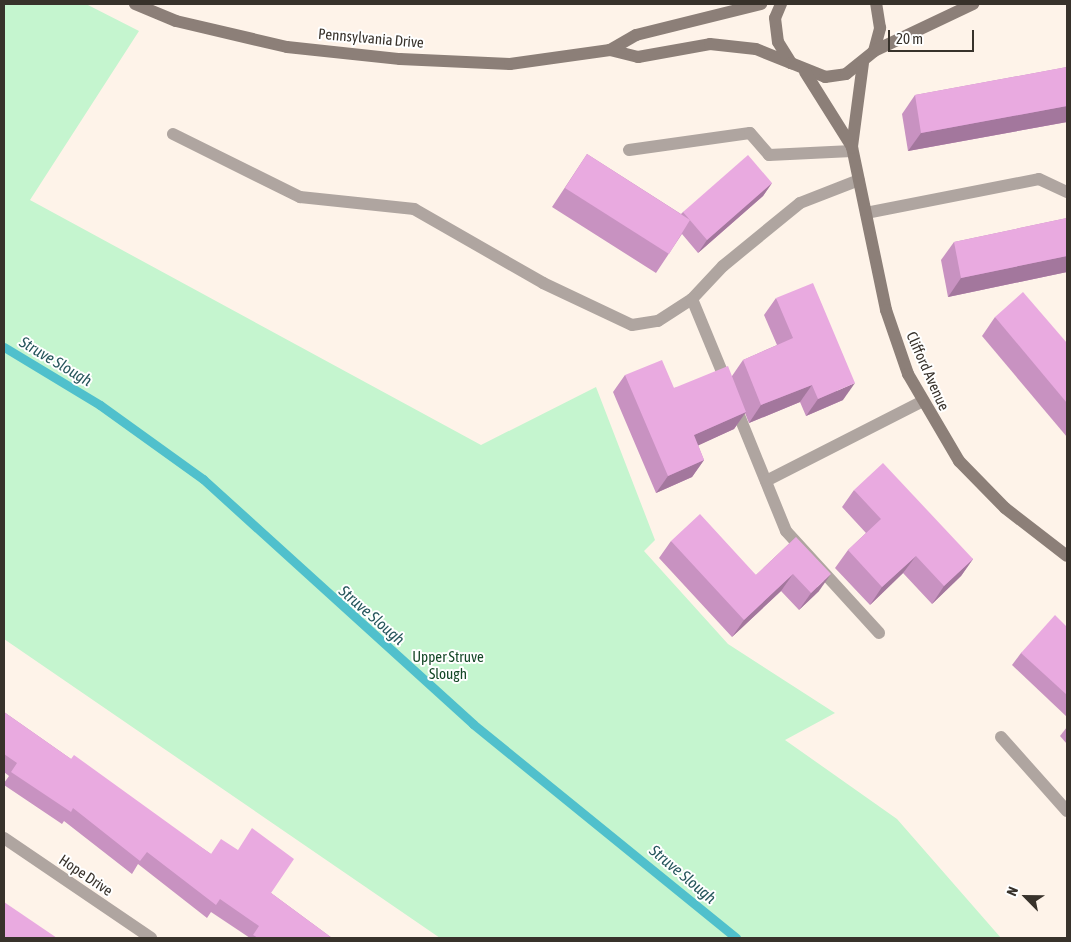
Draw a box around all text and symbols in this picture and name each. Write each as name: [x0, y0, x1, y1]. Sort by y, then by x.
scale bar: [891, 20, 977, 52]
street label: Pennsylvania Drive: [318, 24, 424, 52]
text: 20 m: [896, 30, 923, 47]
street label: Clifford Avenue: [903, 329, 953, 413]
water label: Struve Slough: [16, 332, 96, 390]
water label: Struve Slough: [335, 581, 409, 649]
park label: Upper Struve Slough: [412, 647, 484, 682]
water label: Struve Slough: [646, 841, 720, 907]
street label: Hope Drive: [56, 851, 116, 899]
north arrow: [1001, 872, 1051, 922]
text: N: [1003, 884, 1021, 898]

